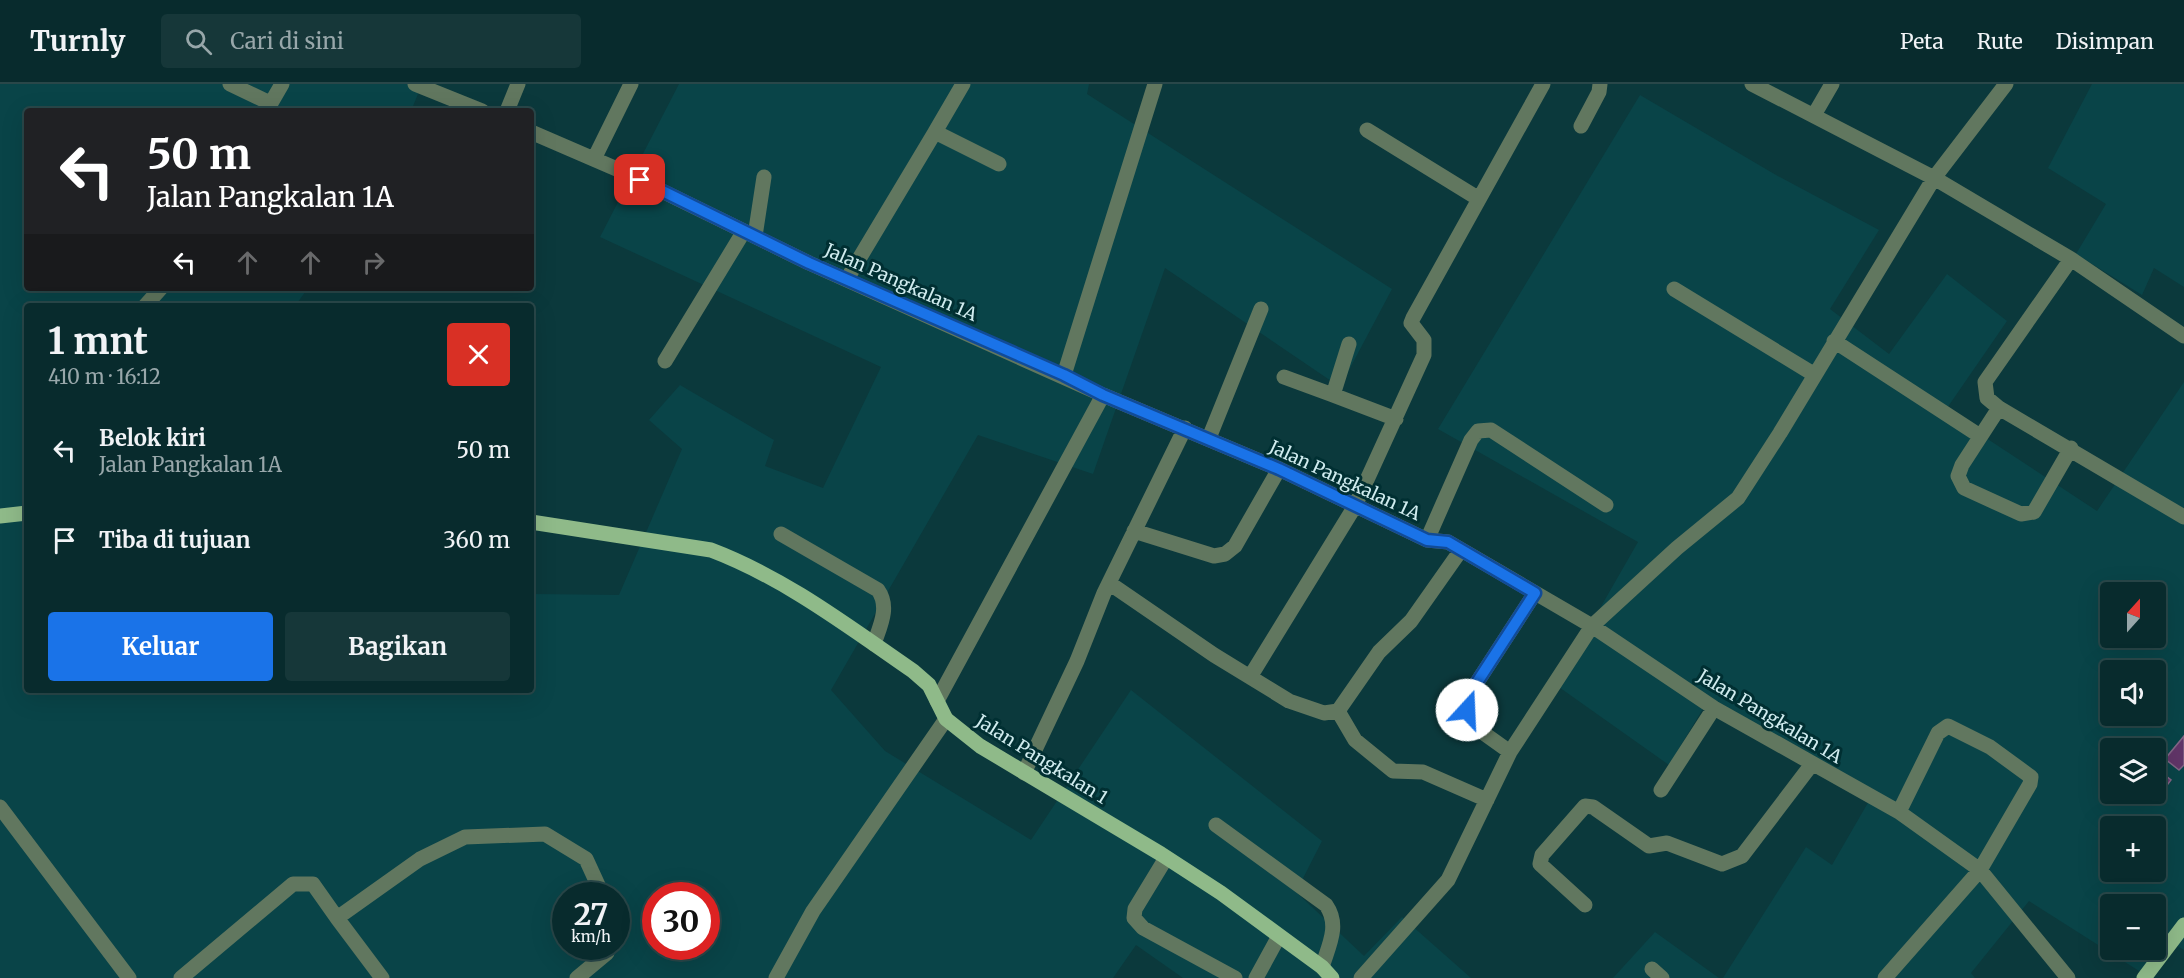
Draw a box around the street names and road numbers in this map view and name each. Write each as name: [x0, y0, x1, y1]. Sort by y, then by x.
street label: Jalan Pangkalan 1A: [820, 238, 981, 326]
street label: Jalan Pangkalan 1A: [1265, 434, 1425, 525]
street label: Jalan Pangkalan 1A: [1693, 663, 1847, 768]
street label: Jalan Pangkalan 1: [971, 709, 1112, 809]

